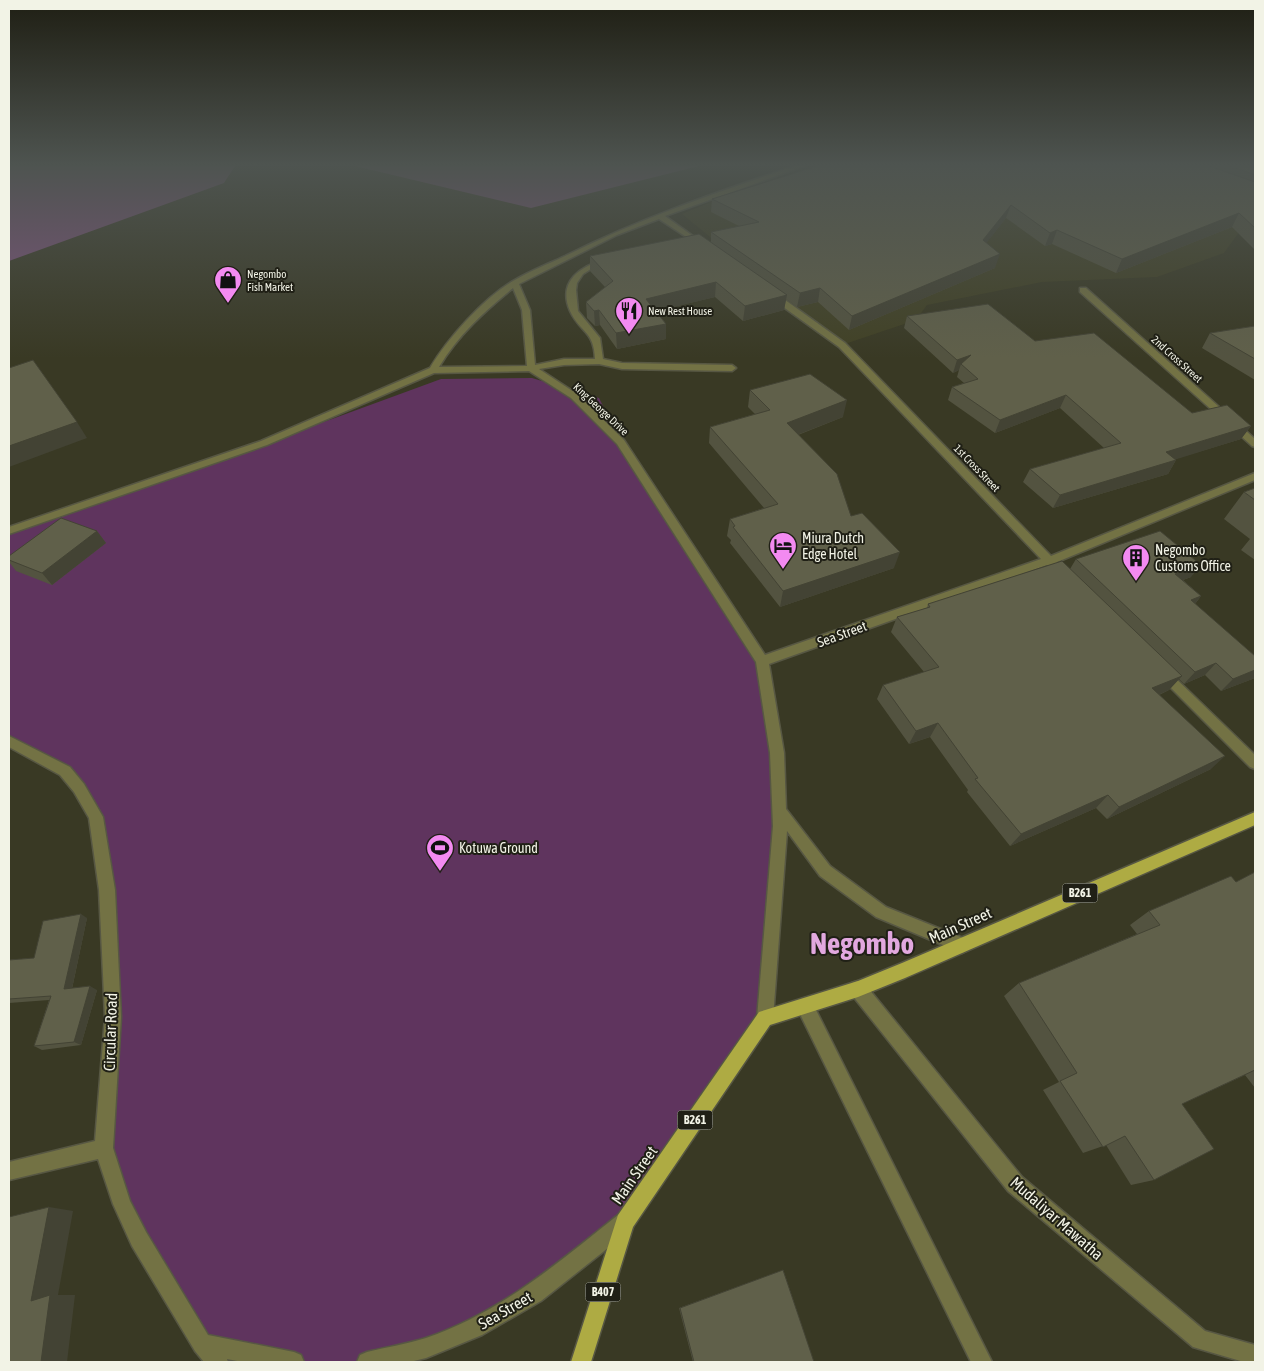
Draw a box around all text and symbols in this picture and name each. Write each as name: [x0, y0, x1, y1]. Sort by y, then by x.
shop icon: Negombo Fish Market: [213, 265, 243, 304]
place label: Negombo Fish Market: [247, 268, 293, 293]
restaurant icon: New Rest House: [614, 296, 644, 335]
place label: New Rest House: [648, 305, 712, 317]
street label: 2nd Cross Street: [1149, 333, 1205, 385]
street label: King George Drive: [571, 380, 631, 438]
street label: 1st Cross Street: [952, 442, 1002, 494]
place label: Miura Dutch Edge Hotel: [802, 530, 864, 562]
hotel icon: Miura Dutch Edge Hotel: [768, 531, 798, 570]
place label: Negombo Customs Office: [1155, 542, 1231, 574]
building icon: Negombo Customs Office: [1121, 543, 1151, 582]
street label: Sea Street: [815, 618, 869, 650]
sports icon: Kotuwa Ground: [425, 833, 455, 872]
place label: Kotuwa Ground: [459, 840, 538, 856]
road number: B261: [1062, 884, 1098, 902]
street label: Main Street: [926, 903, 995, 947]
district label: Negombo: [810, 927, 914, 960]
street label: Circular Road: [100, 993, 120, 1071]
road number: B261: [678, 1110, 712, 1130]
street label: Main Street: [607, 1142, 661, 1208]
street label: Mudaliyar Mawatha: [1006, 1173, 1107, 1264]
road number: B407: [586, 1282, 620, 1301]
street label: Sea Street: [475, 1287, 535, 1332]

